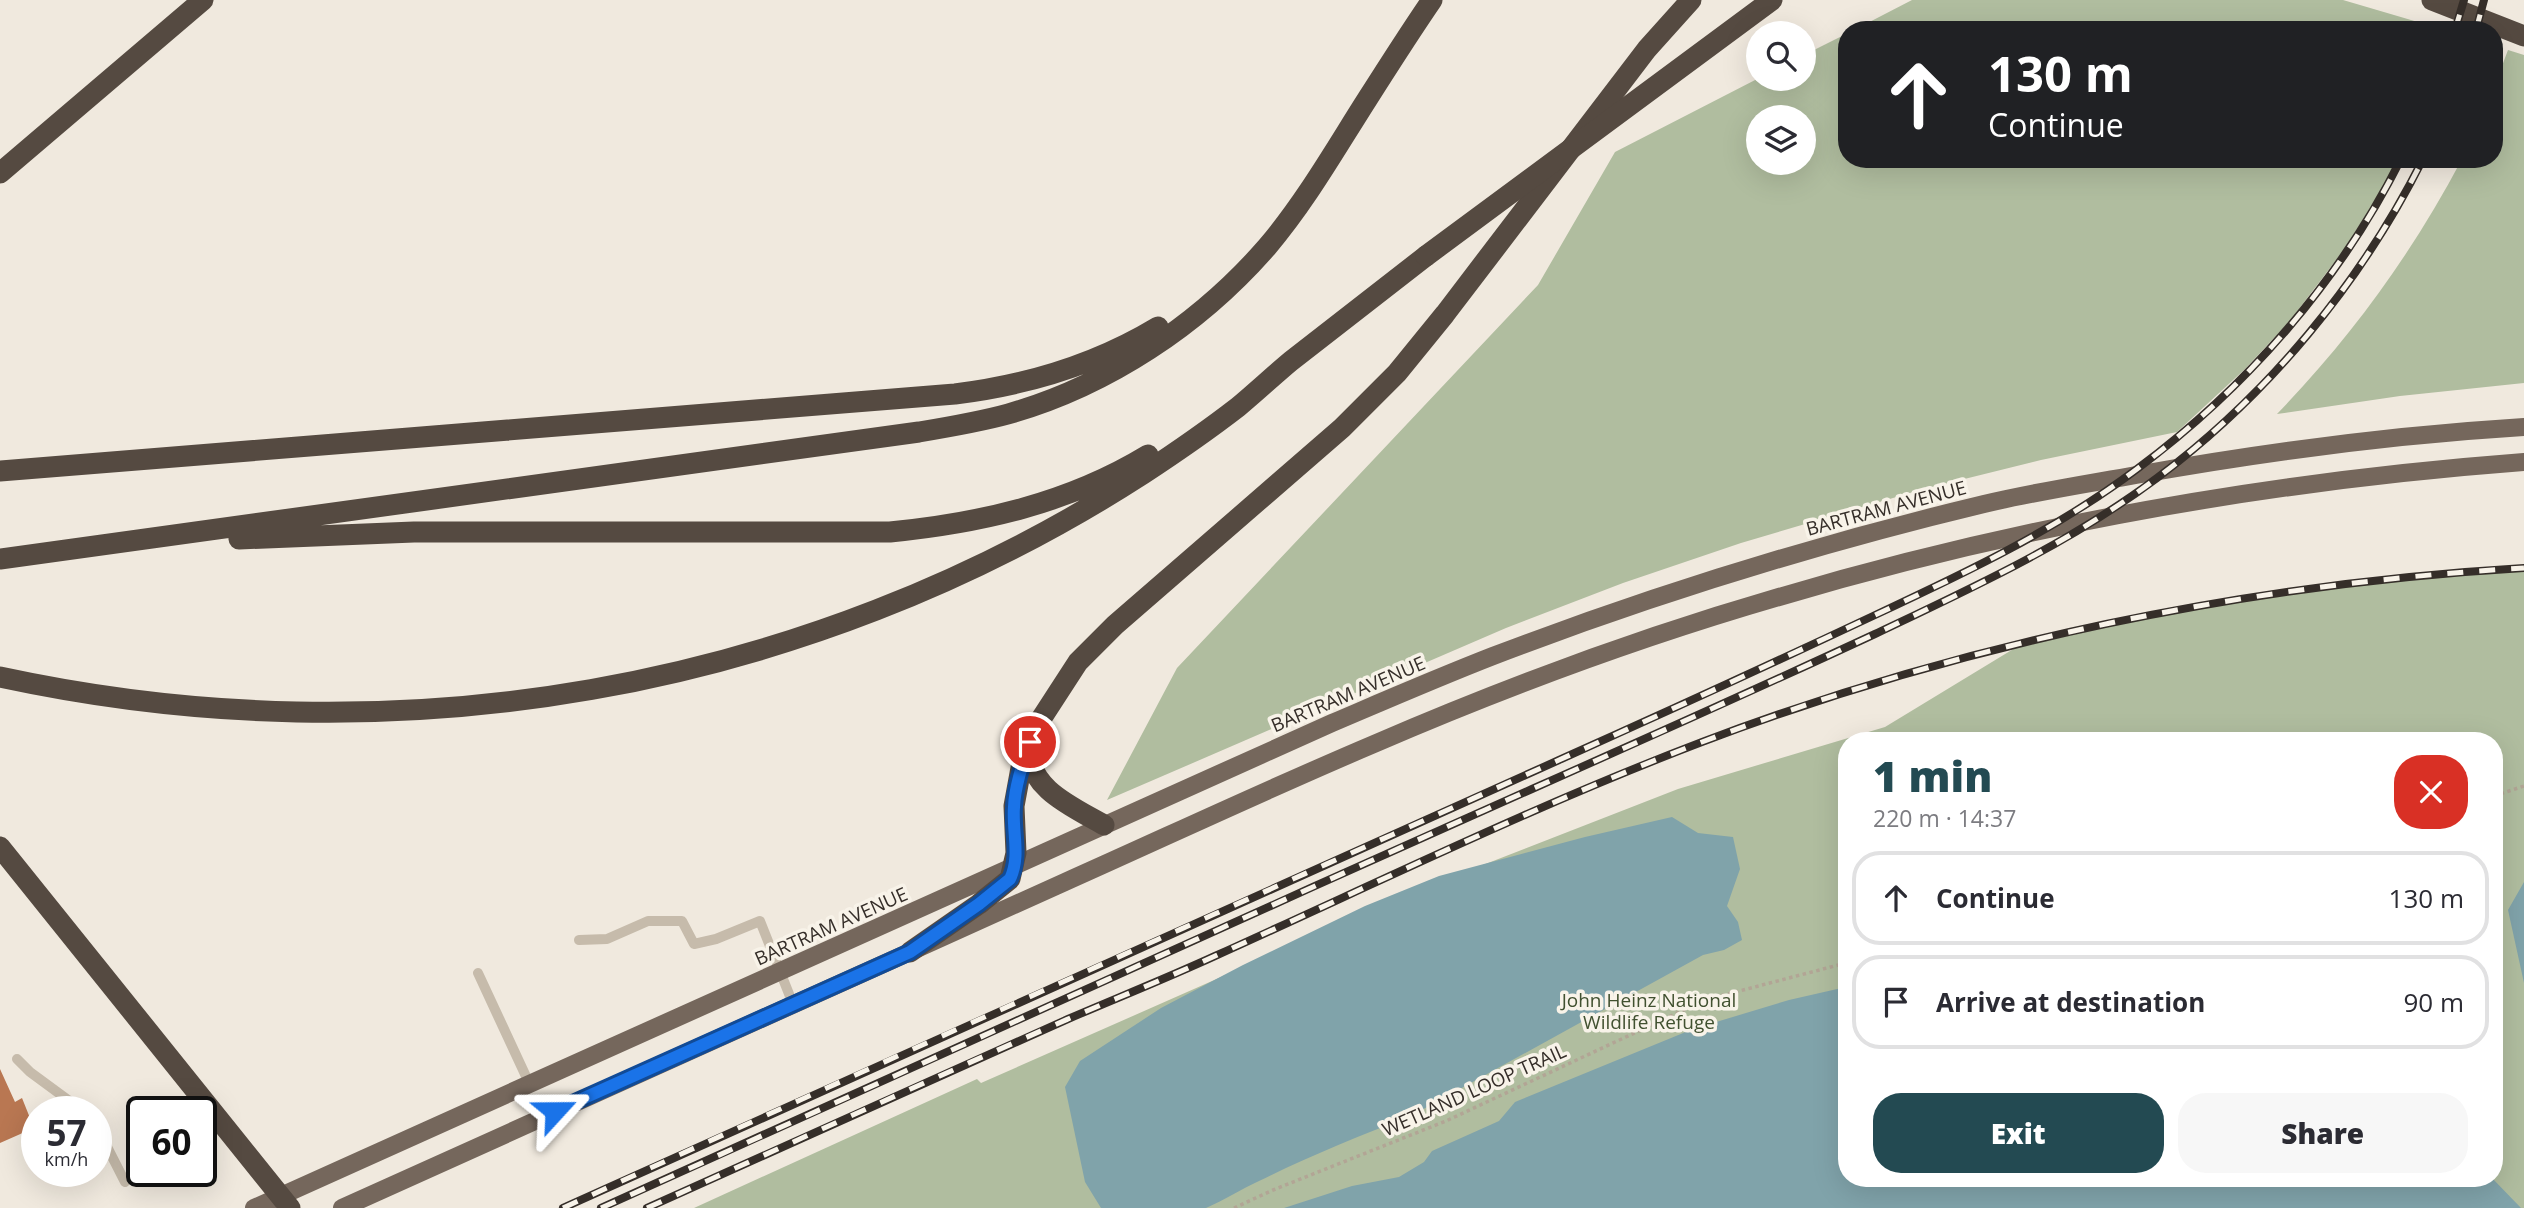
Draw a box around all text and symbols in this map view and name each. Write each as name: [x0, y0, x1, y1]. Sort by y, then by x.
map controls: [1746, 21, 1816, 175]
button: search: [1746, 21, 1816, 91]
text: 130 m: [1988, 40, 2133, 106]
icon: ahead: [1873, 49, 1964, 140]
text: Continue: [1988, 103, 2124, 146]
button: layers: [1746, 105, 1816, 175]
street label: BARTRAM AVENUE: [1803, 474, 1969, 542]
street label: BARTRAM AVENUE: [1267, 650, 1429, 738]
pin: [1000, 712, 1060, 772]
icon: arrive: [1011, 723, 1049, 761]
text: 1 min: [1873, 747, 1992, 804]
button: close: [2394, 755, 2468, 829]
text: 220 m · 14:37: [1873, 802, 2016, 834]
icon: ahead: [1877, 879, 1915, 917]
text: Continue: [1936, 880, 2055, 916]
text: 130 m: [2389, 880, 2464, 916]
street label: BARTRAM AVENUE: [750, 881, 912, 971]
icon: arrive: [1877, 983, 1915, 1021]
text: Arrive at destination: [1936, 984, 2205, 1020]
text: 90 m: [2403, 984, 2464, 1020]
park label: John Heinz National Wildlife Refuge: [1560, 987, 1736, 1035]
street label: WETLAND LOOP TRAIL: [1378, 1038, 1570, 1142]
position arrow: [518, 1074, 592, 1148]
button: Exit: [1873, 1093, 2164, 1173]
button: Share: [2178, 1093, 2468, 1173]
speed limit sign: 60: [126, 1096, 217, 1187]
text: 57: [46, 1109, 87, 1156]
text: km/h: [45, 1147, 88, 1171]

